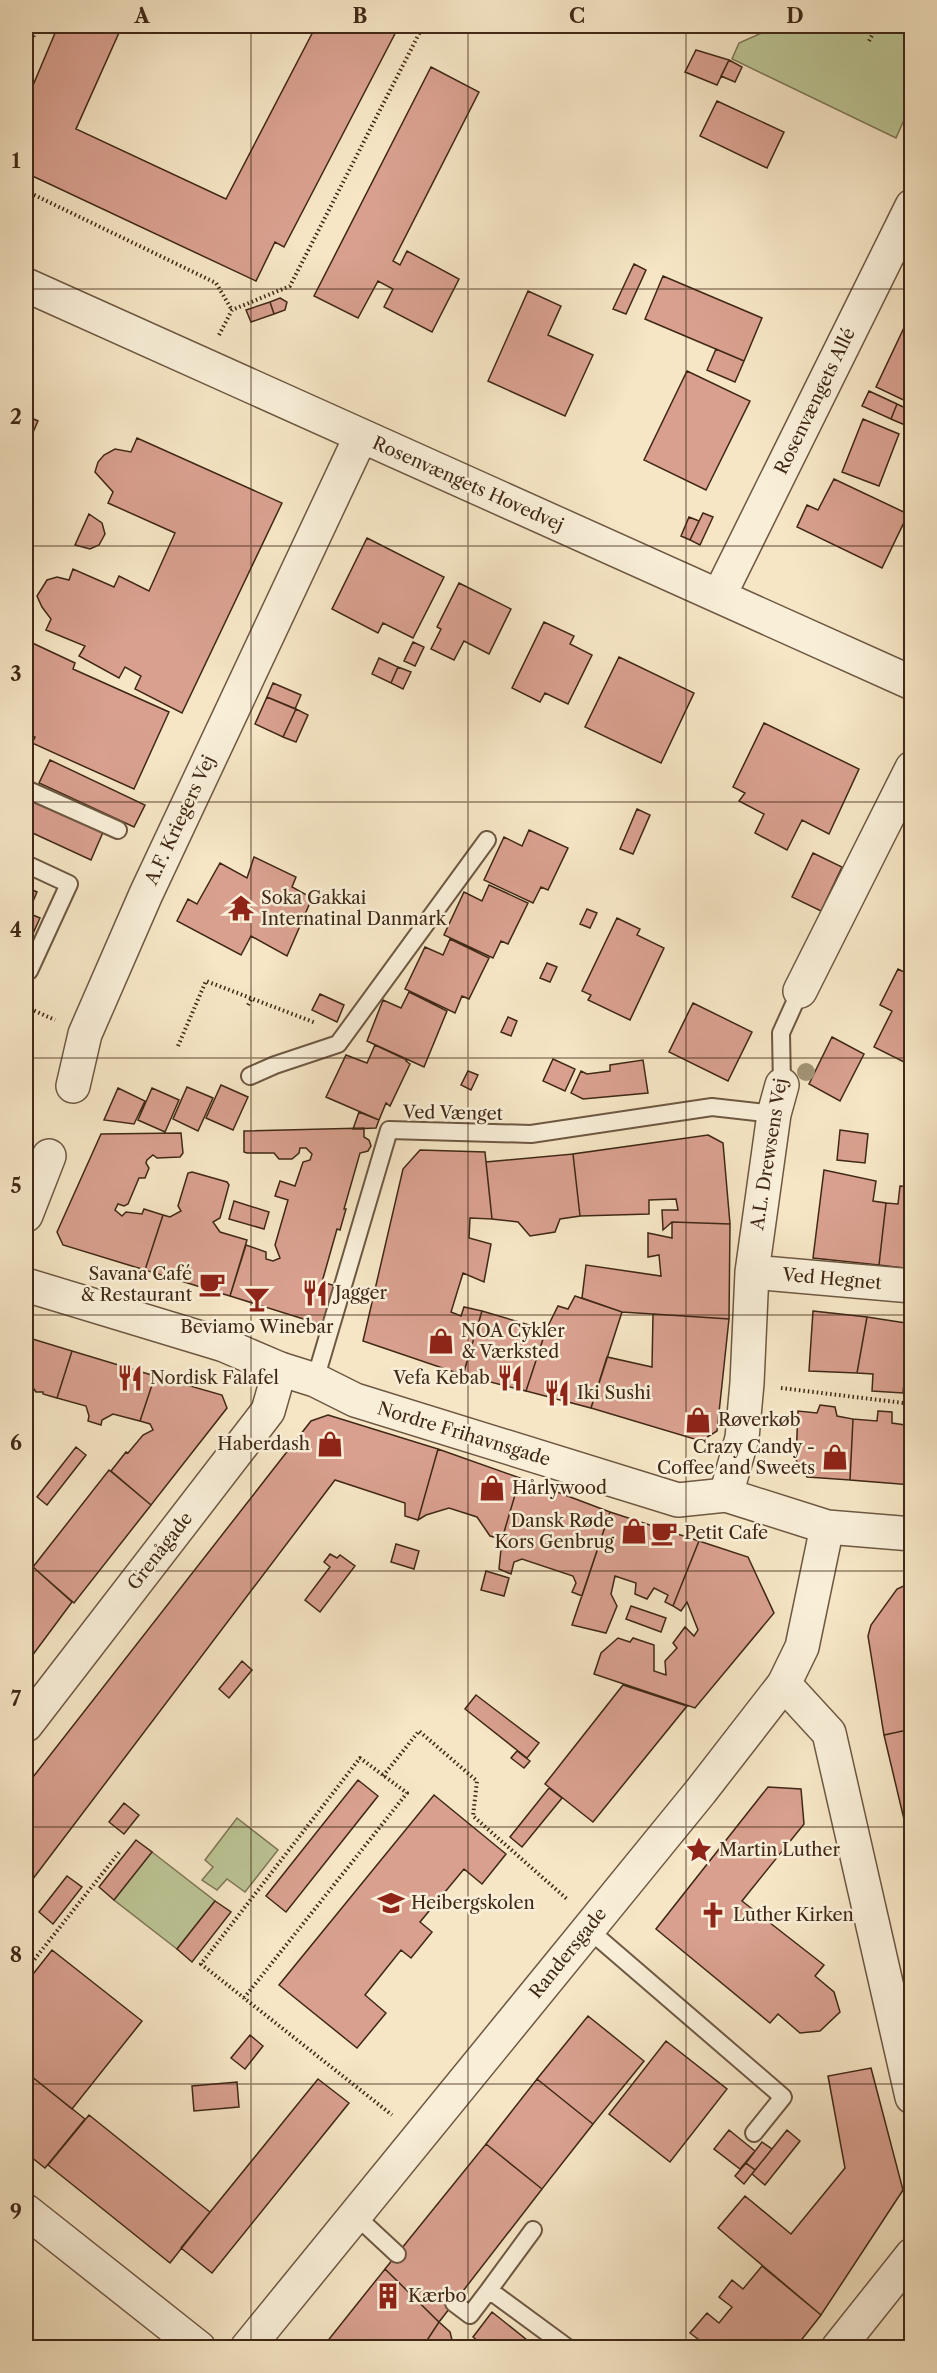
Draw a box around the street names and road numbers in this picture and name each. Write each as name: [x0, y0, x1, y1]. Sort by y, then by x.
street label: Rosenvængets Allé: [770, 324, 860, 478]
street label: Rosenvængets Hovedvej: [369, 432, 567, 536]
street label: A.F. Kriegers Vej: [140, 752, 220, 889]
street label: A.L. Drewsens Vej: [746, 1077, 792, 1232]
street label: Ved Vænget: [402, 1101, 504, 1125]
street label: Ved Hegnet: [780, 1264, 883, 1294]
street label: Nordre Frihavnsgade: [375, 1397, 553, 1471]
street label: Grenågade: [123, 1508, 197, 1594]
street label: Randersgade: [525, 1903, 611, 2003]

